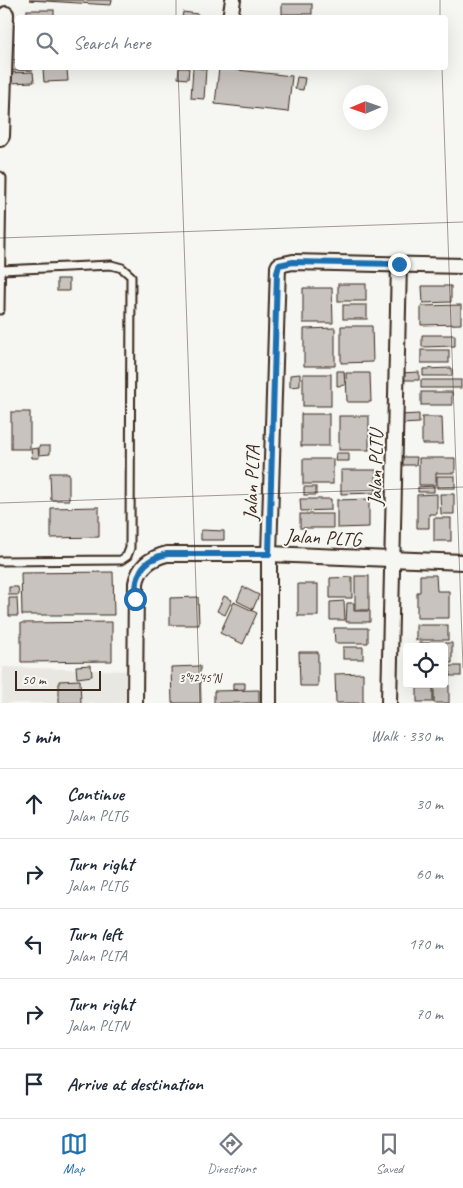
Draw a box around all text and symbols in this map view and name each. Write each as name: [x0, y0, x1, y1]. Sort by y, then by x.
search box: [15, 15, 448, 70]
icon: search: [33, 29, 61, 57]
text: Search here: [73, 31, 150, 55]
north arrow: [343, 85, 388, 130]
route end: [388, 253, 411, 276]
street label: Jalan PLTU: [362, 427, 389, 507]
street label: Jalan PLTA: [238, 444, 265, 522]
street label: Jalan PLTG: [283, 523, 364, 552]
route start: [124, 588, 147, 611]
map controls: [403, 643, 448, 688]
button: locate: [403, 643, 448, 688]
scale bar: [15, 668, 101, 691]
text: 3°42'45"N: [179, 670, 223, 686]
text: 50 m: [22, 671, 46, 688]
text: 5 min: [20, 723, 60, 749]
text: Walk · 330 m: [371, 726, 443, 746]
text: Continue: [67, 782, 124, 806]
icon: ahead: [20, 790, 48, 818]
text: 30 m: [416, 794, 443, 814]
text: Jalan PLTG: [67, 806, 128, 826]
text: Turn right: [67, 852, 134, 876]
icon: right: [20, 860, 48, 888]
text: 60 m: [416, 864, 443, 884]
text: Jalan PLTG: [67, 876, 128, 896]
text: Turn left: [67, 922, 122, 946]
icon: left: [20, 930, 48, 958]
text: 170 m: [409, 934, 443, 954]
text: Jalan PLTA: [67, 946, 127, 966]
text: Turn right: [67, 992, 134, 1016]
icon: right: [20, 1000, 48, 1028]
text: 70 m: [416, 1004, 443, 1024]
text: Jalan PLTN: [67, 1016, 129, 1036]
icon: arrive: [20, 1070, 48, 1098]
text: Arrive at destination: [67, 1072, 203, 1096]
tab: Map: [60, 1130, 88, 1177]
tab: Directions: [207, 1130, 256, 1177]
tab: Saved: [375, 1130, 403, 1177]

